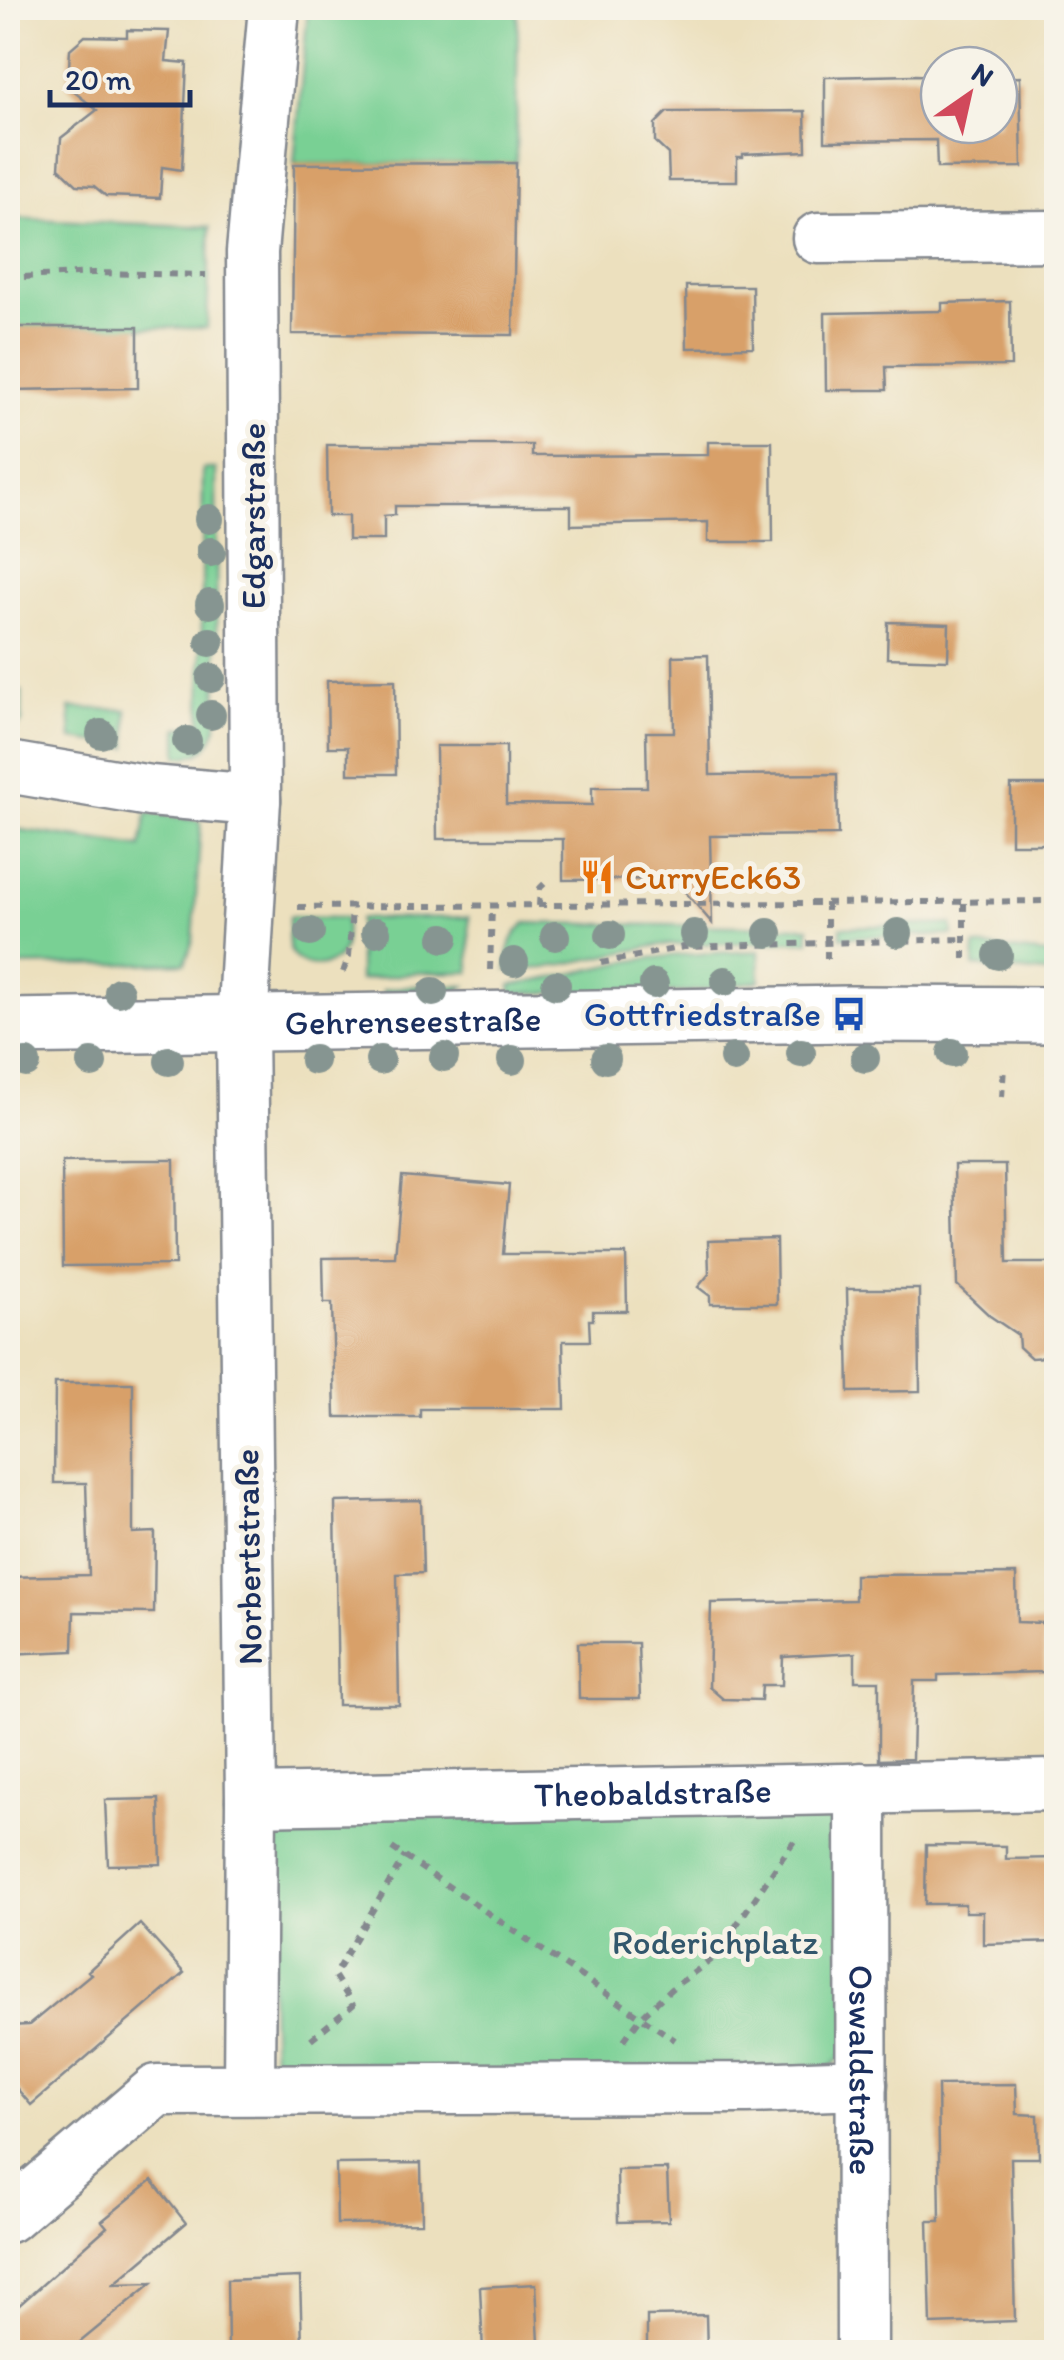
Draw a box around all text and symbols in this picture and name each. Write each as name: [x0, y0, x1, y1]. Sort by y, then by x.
scale bar: [50, 45, 190, 107]
north arrow: [919, 45, 1019, 145]
text: N: [966, 55, 1000, 94]
text: 20 m: [65, 61, 131, 98]
street label: Edgarstraße: [232, 423, 274, 609]
place label: CurryEck63: [625, 856, 801, 898]
restaurant icon: CurryEck63: [578, 858, 616, 896]
place label: Gottfriedstraße: [584, 993, 821, 1035]
bus stop icon: Gottfriedstraße: [830, 995, 868, 1033]
street label: Gehrenseestraße: [284, 998, 542, 1044]
street label: Norbertstraße: [225, 1449, 271, 1665]
street label: Theobaldstraße: [534, 1769, 772, 1816]
park label: Roderichplatz: [612, 1921, 818, 1963]
street label: Oswaldstraße: [840, 1965, 883, 2175]

